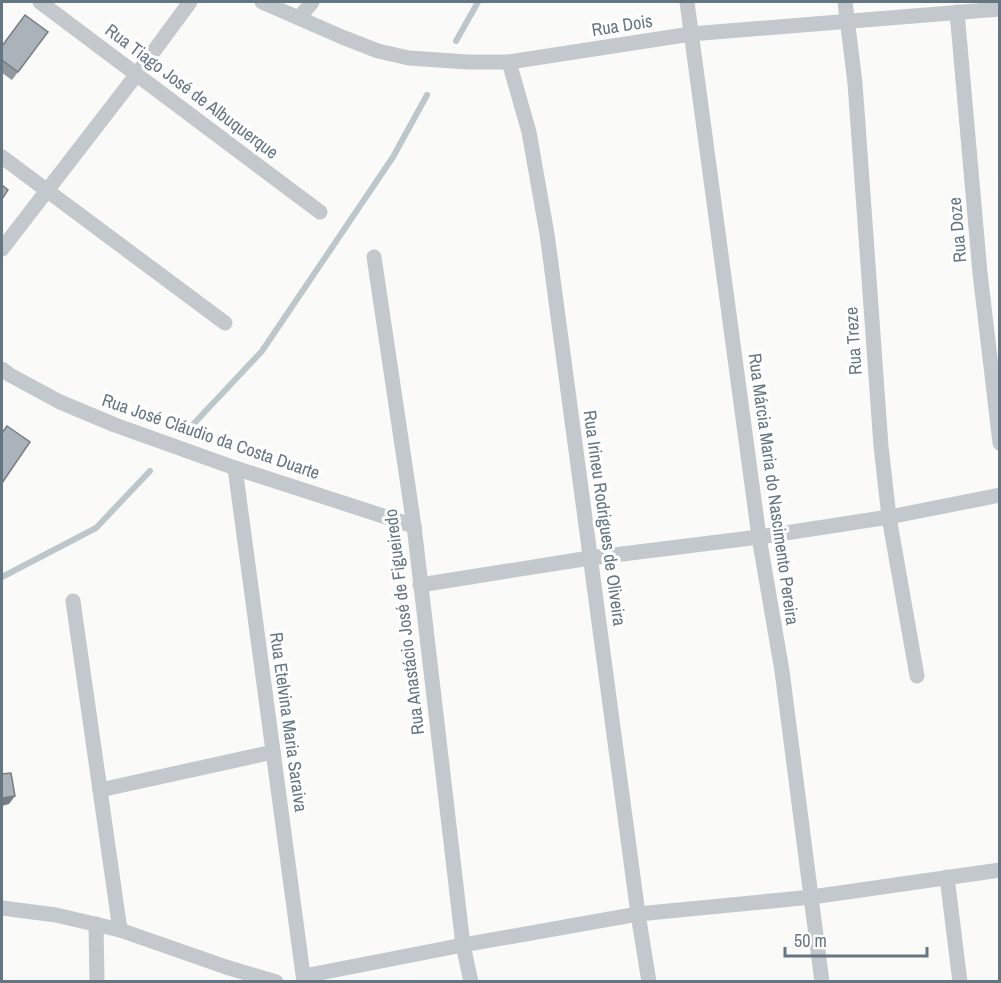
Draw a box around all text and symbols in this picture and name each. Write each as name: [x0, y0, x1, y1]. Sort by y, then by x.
street label: Rua Dois: [590, 8, 654, 42]
street label: Rua Tiago José de Albuquerque: [100, 17, 284, 165]
street label: Rua Doze: [942, 196, 972, 264]
street label: Rua Treze: [838, 306, 868, 376]
street label: Rua Márcia Maria do Nascimento Pereira: [743, 352, 805, 626]
street label: Rua José Cláudio da Costa Duarte: [99, 387, 323, 485]
street label: Rua Irineu Rodrigues de Oliveira: [577, 409, 633, 627]
street label: Rua Anastácio José de Figueiredo: [378, 508, 430, 736]
street label: Rua Etelvina Maria Saraiva: [264, 630, 314, 814]
scale bar: [785, 920, 928, 958]
text: 50 m: [794, 928, 827, 953]

